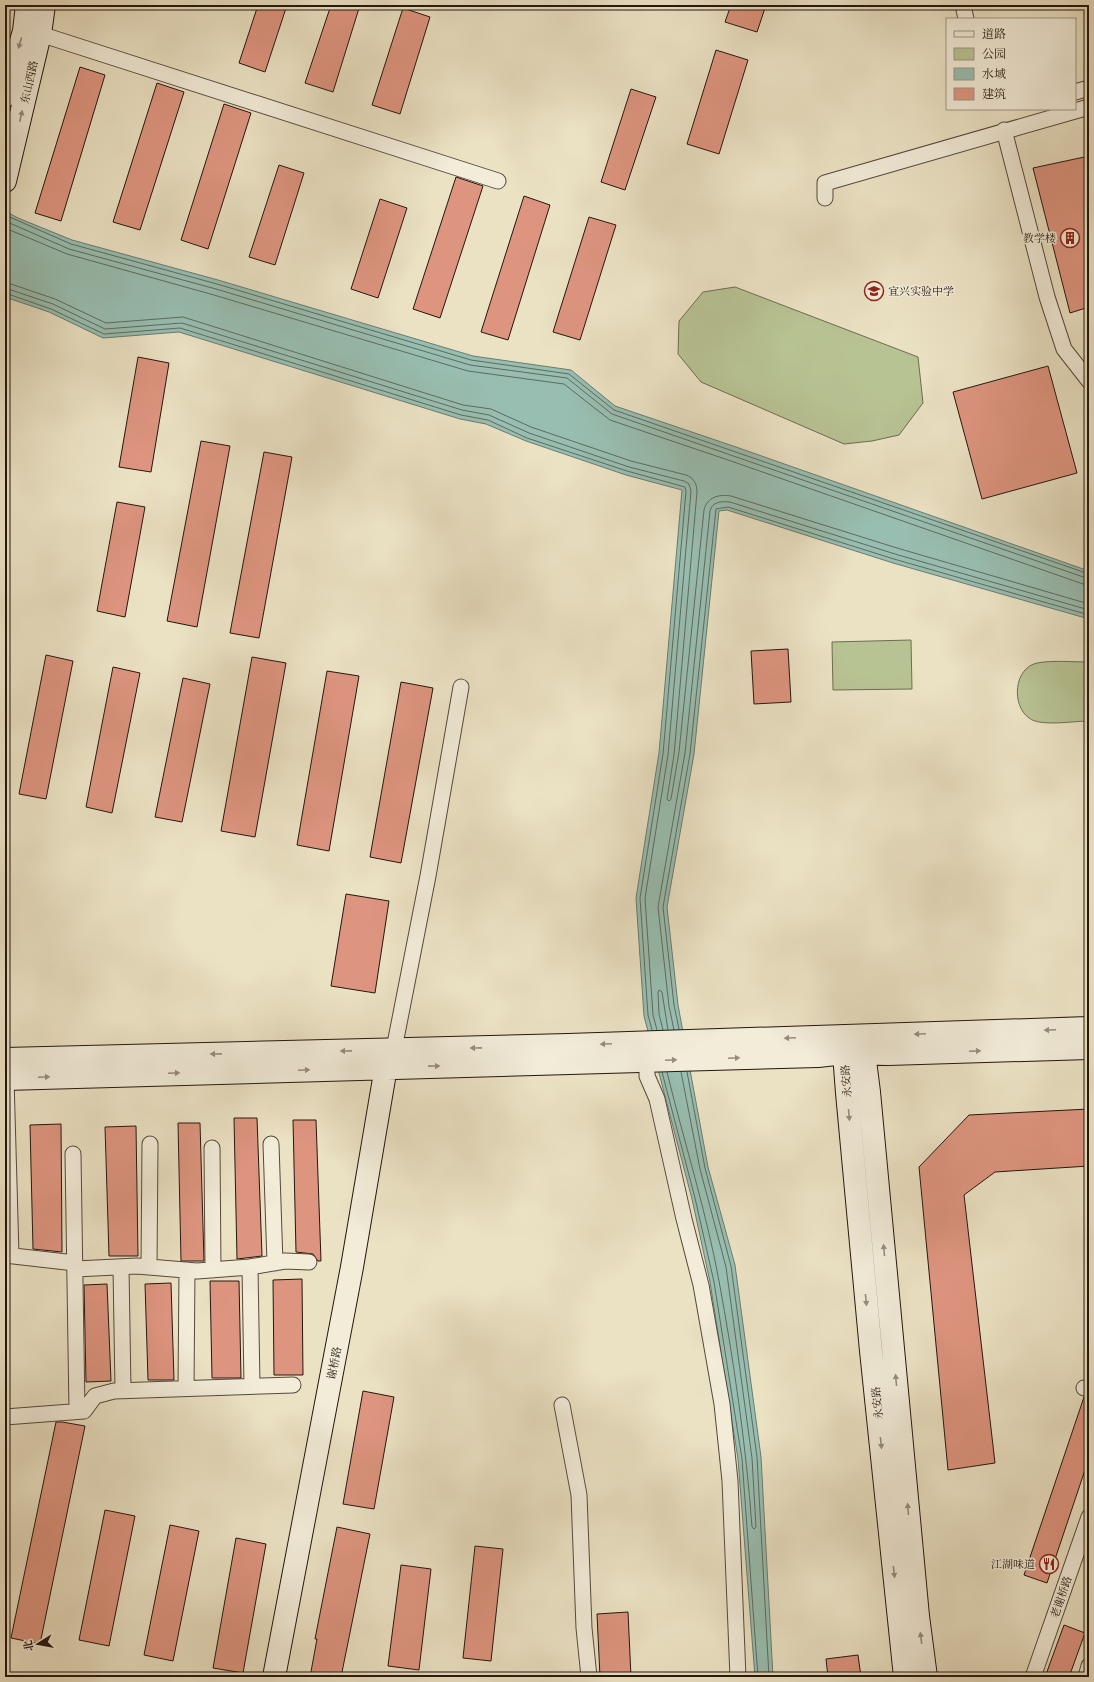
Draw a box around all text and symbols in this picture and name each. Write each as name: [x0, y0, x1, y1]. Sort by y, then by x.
legend: [946, 18, 1076, 110]
text: 道路: [982, 26, 1006, 41]
one-way arrow: [17, 37, 23, 50]
text: 公园: [982, 46, 1006, 61]
street label: 东山西路: [17, 59, 41, 105]
text: 水域: [982, 66, 1006, 81]
text: 建筑: [982, 86, 1006, 101]
one-way arrow: [18, 110, 24, 122]
building icon: 教学楼: [1059, 227, 1081, 249]
place label: 教学楼: [1023, 231, 1056, 245]
school or university icon: 宜兴实验中学: [863, 280, 885, 302]
place label: 宜兴实验中学: [888, 284, 954, 298]
one-way arrow: [1043, 1027, 1056, 1033]
one-way arrow: [913, 1031, 926, 1037]
one-way arrow: [783, 1035, 796, 1041]
one-way arrow: [600, 1040, 612, 1047]
one-way arrow: [470, 1044, 482, 1051]
one-way arrow: [339, 1048, 352, 1054]
one-way arrow: [969, 1048, 982, 1054]
one-way arrow: [209, 1051, 222, 1057]
one-way arrow: [728, 1055, 740, 1062]
one-way arrow: [665, 1057, 678, 1063]
one-way arrow: [428, 1063, 440, 1070]
street label: 永安路: [838, 1064, 854, 1098]
one-way arrow: [298, 1066, 310, 1073]
one-way arrow: [168, 1070, 180, 1077]
one-way arrow: [38, 1074, 50, 1081]
one-way arrow: [846, 1109, 852, 1121]
one-way arrow: [881, 1244, 887, 1256]
one-way arrow: [863, 1294, 870, 1306]
street label: 谢桥路: [324, 1345, 344, 1381]
one-way arrow: [893, 1373, 899, 1386]
street label: 永安路: [868, 1386, 886, 1420]
one-way arrow: [877, 1437, 884, 1449]
one-way arrow: [905, 1503, 912, 1515]
restaurant icon: 江湖味道: [1038, 1553, 1060, 1575]
place label: 江湖味道: [991, 1557, 1035, 1571]
one-way arrow: [891, 1566, 898, 1578]
street label: 老谢桥路: [1047, 1574, 1075, 1620]
north arrow: [18, 1624, 58, 1664]
one-way arrow: [918, 1632, 924, 1644]
text: 北: [20, 1639, 36, 1653]

